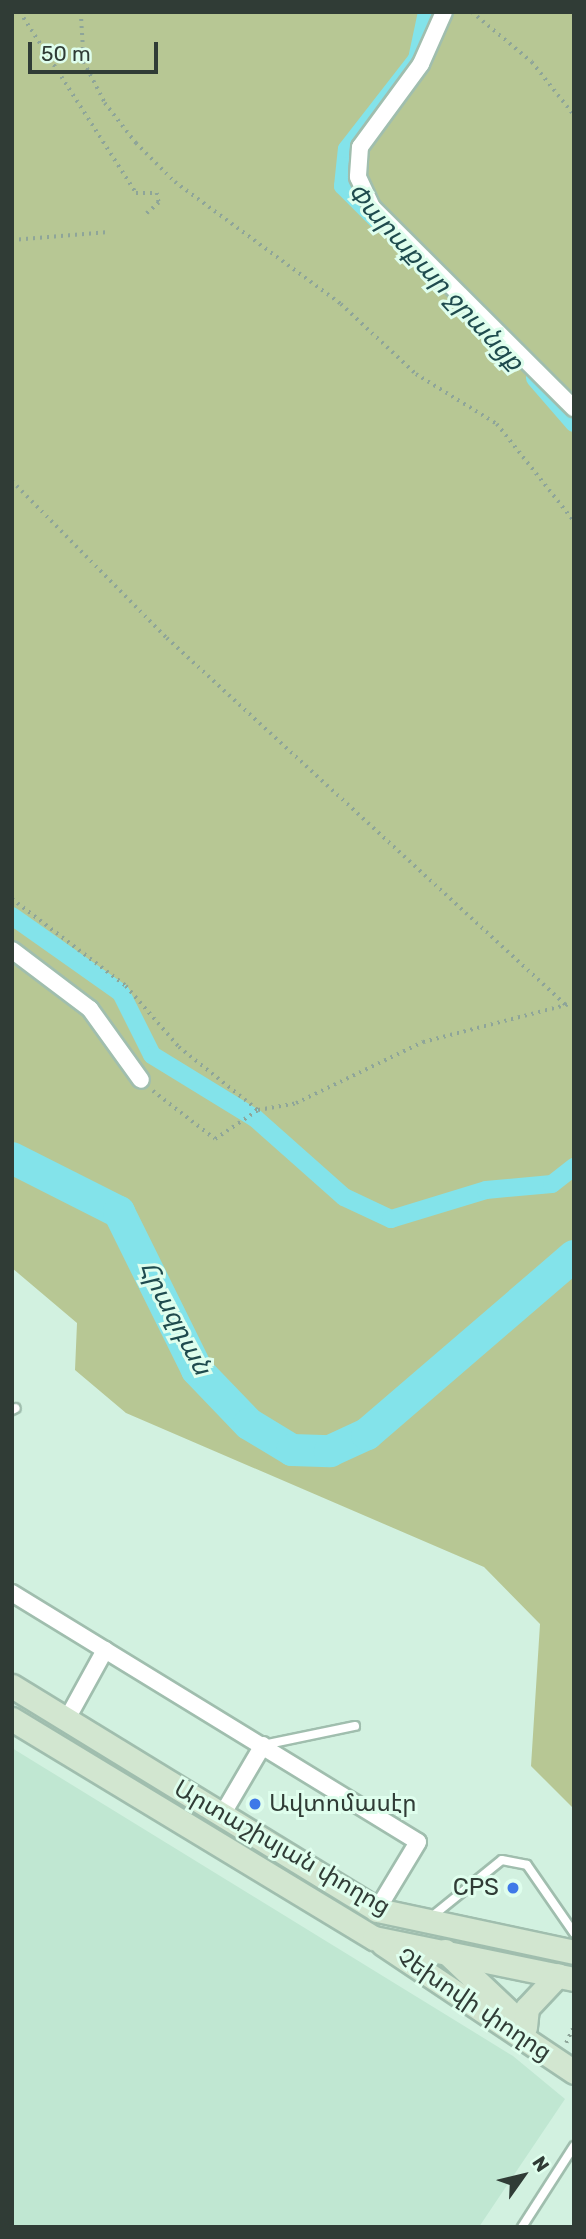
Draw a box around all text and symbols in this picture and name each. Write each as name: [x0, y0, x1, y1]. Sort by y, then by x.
scale bar: [32, 28, 161, 72]
text: 50 m: [41, 41, 91, 66]
water label: Փարաքար ջրանցք: [340, 177, 530, 377]
water label: Հրազդան: [132, 1256, 218, 1380]
street label: Արտաշիսյան փողոց: [169, 1774, 395, 1922]
place label: Ավտոմասէր: [269, 1790, 417, 1818]
marker: Ավտոմասէր: [247, 1796, 263, 1812]
place label: CPS: [453, 1874, 499, 1902]
marker: CPS: [505, 1880, 521, 1896]
street label: Չեխովի փողոց: [391, 1943, 557, 2067]
north arrow: [488, 2141, 558, 2211]
text: N: [527, 2152, 554, 2176]

